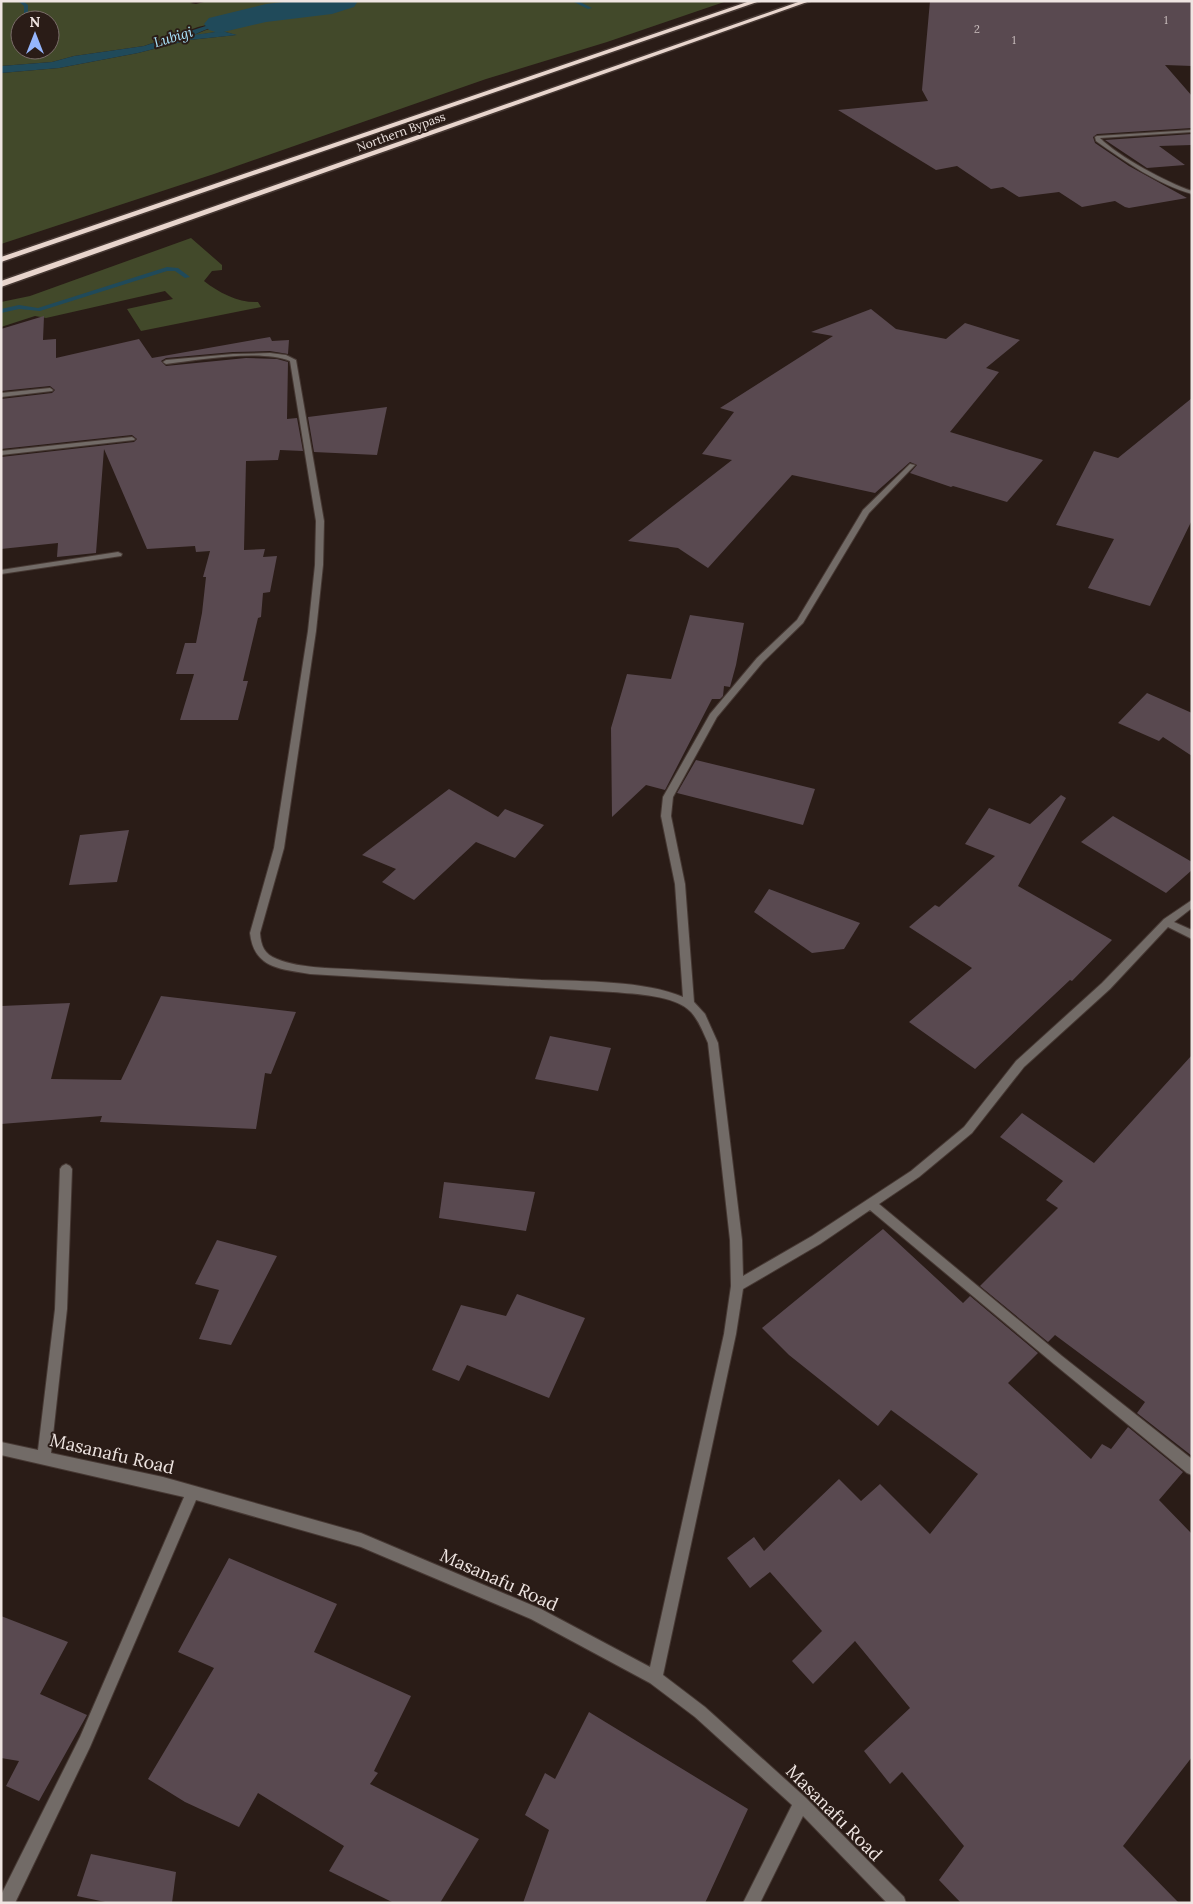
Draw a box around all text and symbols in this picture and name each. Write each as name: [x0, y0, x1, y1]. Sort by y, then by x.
north arrow: [10, 10, 60, 60]
text: N: [30, 13, 41, 31]
house number: 1: [1164, 13, 1168, 27]
water label: Lubigi: [151, 22, 195, 51]
house number: 2: [974, 22, 980, 36]
house number: 1: [1012, 33, 1016, 47]
street label: Northern Bypass: [354, 108, 448, 155]
street label: Masanafu Road: [48, 1428, 177, 1479]
street label: Masanafu Road: [437, 1543, 562, 1616]
street label: Masanafu Road: [781, 1760, 888, 1866]

